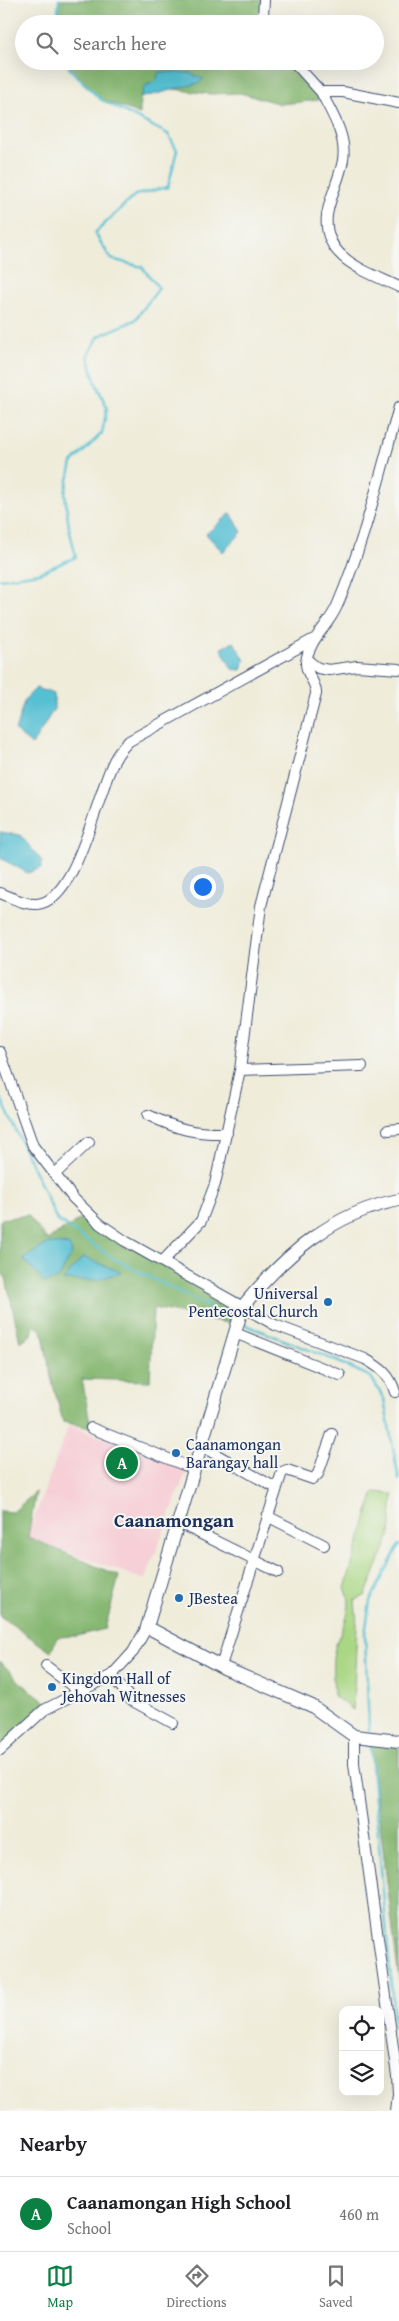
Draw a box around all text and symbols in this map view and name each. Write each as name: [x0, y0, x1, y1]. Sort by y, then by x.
search box: [15, 15, 384, 70]
icon: search: [33, 29, 61, 57]
text: Search here: [73, 29, 167, 57]
your location: [190, 874, 216, 900]
place label: Universal Pentecostal Church: [188, 1281, 319, 1323]
marker: Universal Pentecostal Church: [322, 1296, 334, 1308]
place label: Caanamongan Barangay hall: [186, 1432, 281, 1474]
pin: A: [106, 1444, 138, 1482]
marker: Caanamongan Barangay hall: [170, 1447, 182, 1459]
district label: Caanamongan: [114, 1506, 235, 1534]
place label: JBestea: [187, 1586, 238, 1610]
marker: JBestea: [173, 1592, 185, 1604]
place label: Kingdom Hall of Jehovah Witnesses: [60, 1666, 186, 1708]
marker: Kingdom Hall of Jehovah Witnesses: [46, 1681, 58, 1693]
map controls: [339, 2006, 384, 2096]
button: locate: [339, 2006, 384, 2051]
button: layers: [339, 2051, 384, 2096]
text: Nearby: [20, 2128, 87, 2159]
text: Caanamongan High School: [67, 2188, 291, 2216]
text: A: [31, 2202, 41, 2226]
text: 460 m: [339, 2202, 379, 2226]
text: School: [67, 2216, 111, 2240]
tab: Map: [46, 2262, 74, 2312]
tab: Directions: [166, 2262, 227, 2312]
tab: Saved: [319, 2262, 353, 2312]

